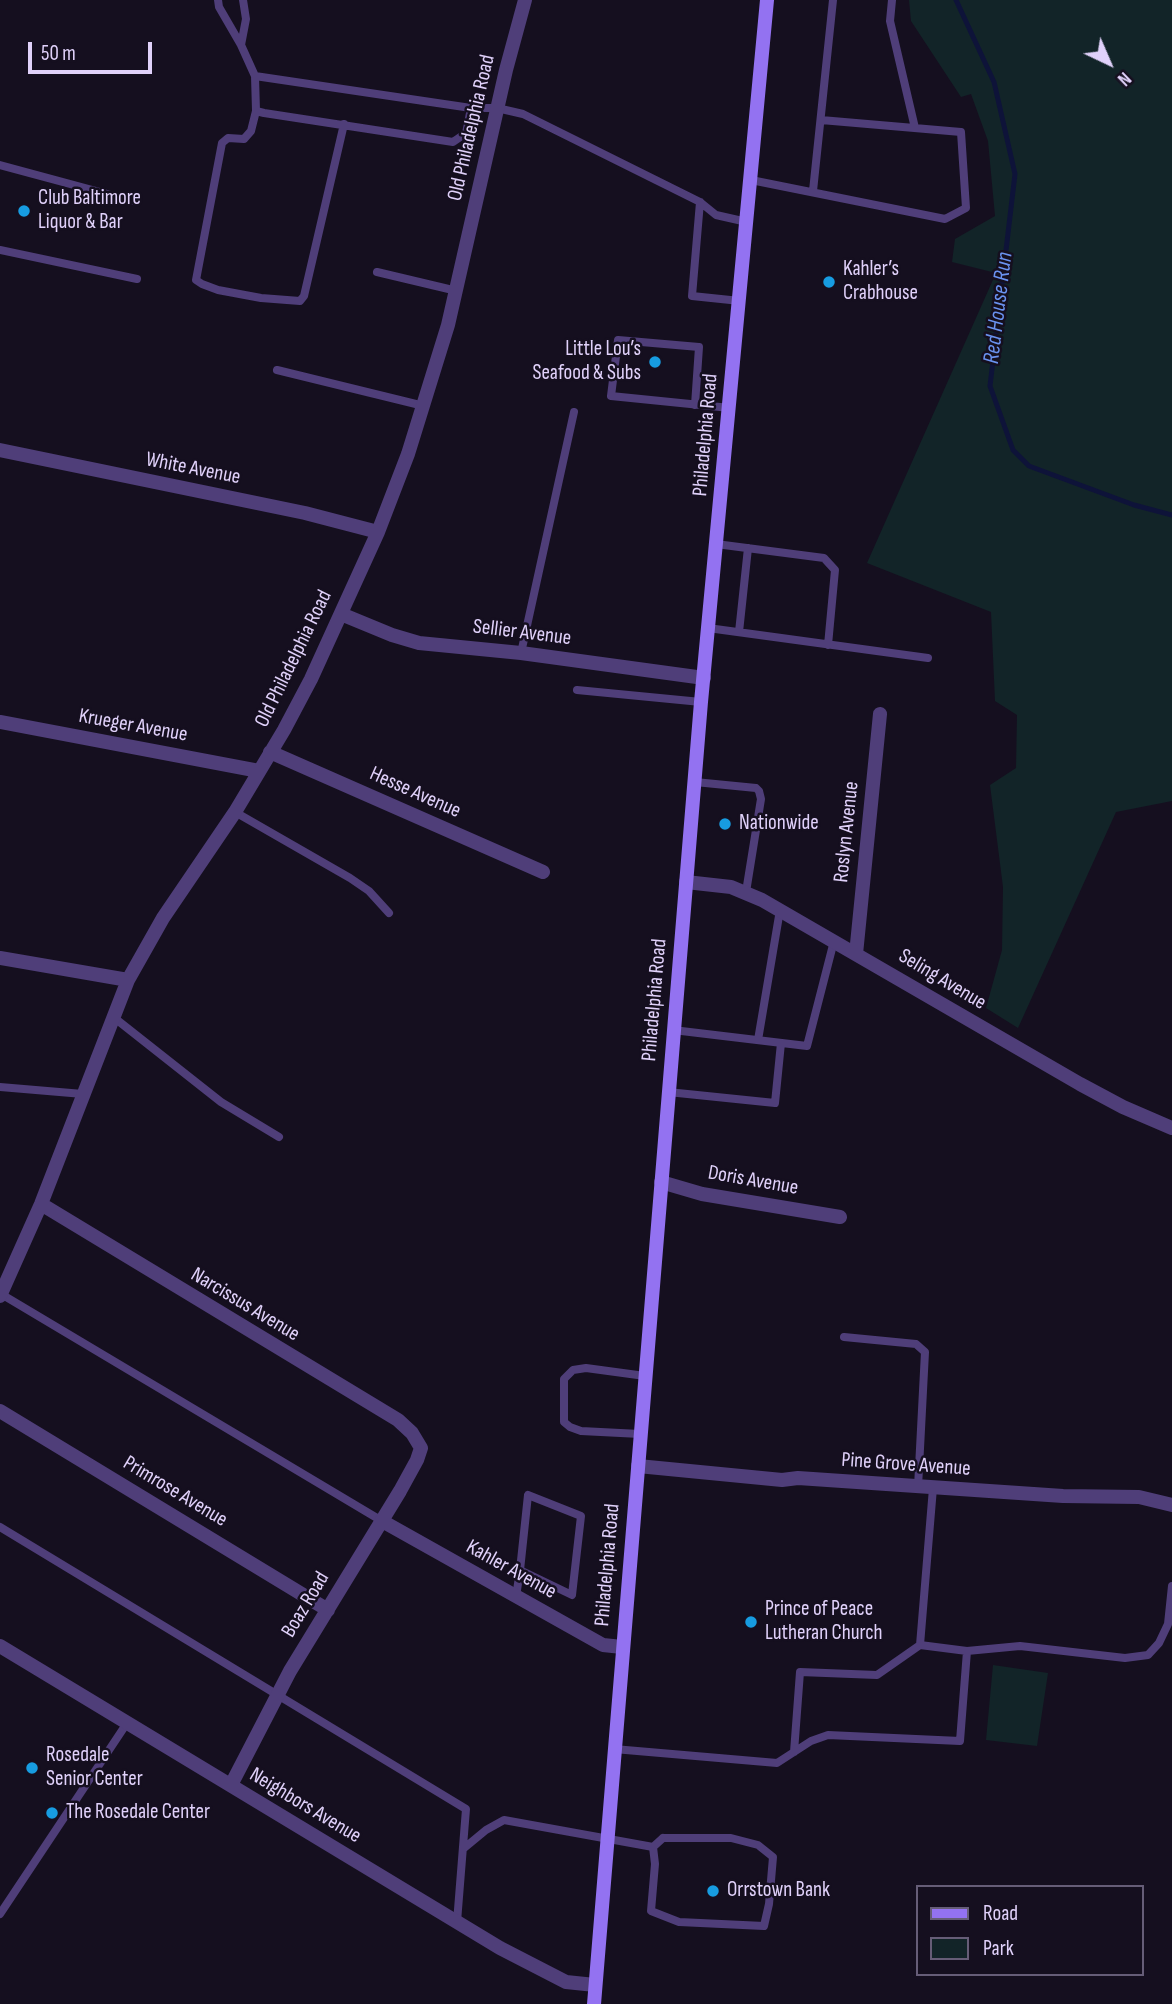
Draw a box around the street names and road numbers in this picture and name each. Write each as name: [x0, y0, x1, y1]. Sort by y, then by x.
street label: Old Philadelphia Road: [443, 52, 501, 204]
street label: Philadelphia Road: [688, 373, 724, 497]
street label: White Avenue: [144, 447, 242, 491]
street label: Old Philadelphia Road: [250, 586, 338, 732]
street label: Sellier Avenue: [471, 614, 573, 652]
street label: Krueger Avenue: [77, 704, 189, 748]
street label: Hesse Avenue: [366, 762, 464, 824]
street label: Roslyn Avenue: [829, 780, 865, 884]
street label: Philadelphia Road: [637, 938, 673, 1062]
street label: Seling Avenue: [894, 944, 990, 1016]
street label: Doris Avenue: [706, 1161, 800, 1201]
street label: Narcissus Avenue: [186, 1263, 304, 1347]
street label: Pine Grove Avenue: [841, 1448, 971, 1482]
street label: Primrose Avenue: [118, 1451, 232, 1533]
street label: Philadelphia Road: [590, 1503, 626, 1627]
street label: Kahler Avenue: [461, 1535, 561, 1605]
street label: Boaz Road: [277, 1568, 335, 1642]
street label: Neighbors Avenue: [245, 1763, 365, 1849]

